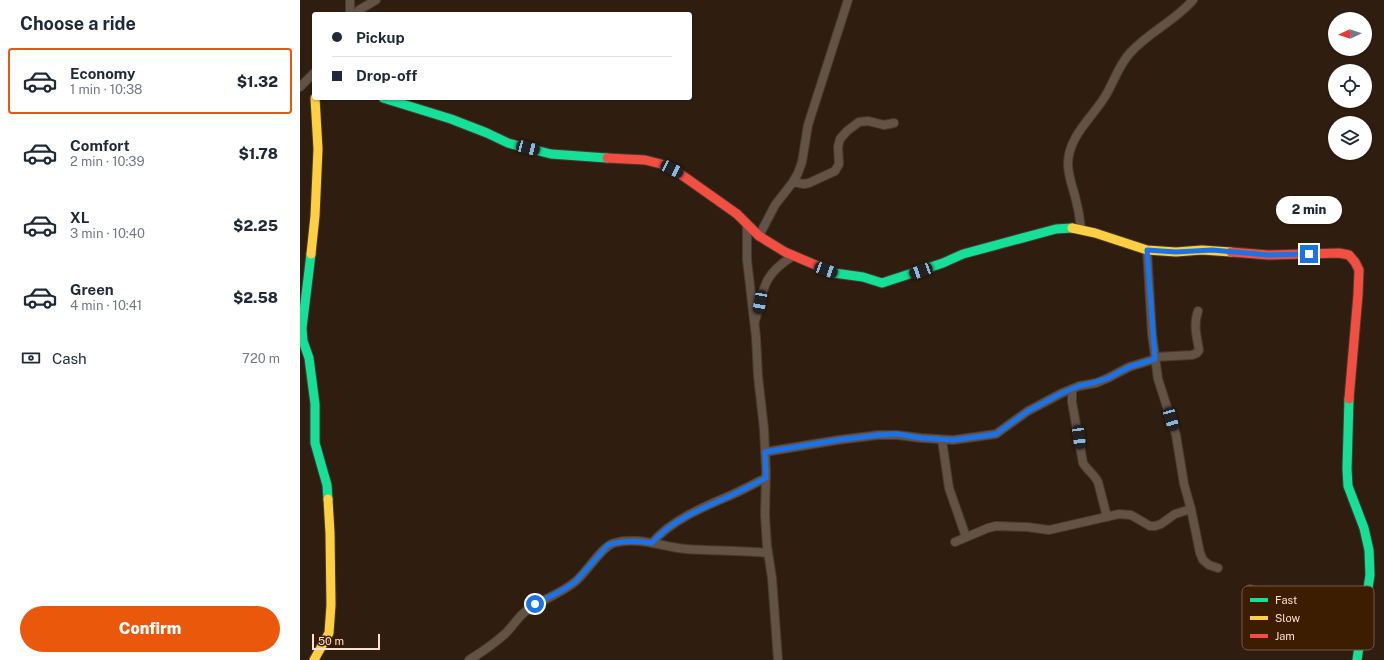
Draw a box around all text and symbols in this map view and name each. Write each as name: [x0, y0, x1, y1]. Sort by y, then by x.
north arrow: [1328, 12, 1372, 56]
map controls: [1328, 12, 1372, 160]
text: Choose a ride: [20, 13, 136, 34]
text: Pickup: [356, 29, 405, 46]
icon: car: [22, 63, 58, 99]
button: locate: [1328, 64, 1372, 108]
text: Economy: [70, 65, 135, 82]
text: Drop-off: [356, 67, 417, 84]
text: $1.32: [237, 73, 278, 90]
text: 1 min · 10:38: [70, 82, 142, 97]
button: layers: [1328, 116, 1372, 160]
icon: car: [22, 135, 58, 171]
text: Comfort: [70, 137, 130, 154]
car: [515, 139, 541, 157]
text: $1.78: [238, 145, 278, 162]
text: 2 min · 10:39: [70, 154, 145, 169]
car: [659, 158, 685, 180]
callout: 2 min: [1276, 196, 1342, 224]
text: 2 min: [1292, 202, 1326, 217]
icon: car: [22, 207, 58, 243]
text: XL: [70, 209, 89, 226]
text: $2.25: [233, 217, 278, 234]
text: 3 min · 10:40: [70, 226, 145, 241]
route end: [1300, 245, 1318, 263]
car: [813, 260, 839, 280]
car: [908, 261, 934, 281]
icon: car: [22, 279, 58, 315]
text: Green: [70, 281, 114, 298]
text: $2.58: [233, 289, 278, 306]
car: [752, 289, 768, 315]
text: 4 min · 10:41: [70, 298, 142, 313]
icon: cash: [20, 347, 42, 369]
text: Cash: [52, 350, 87, 367]
text: 720 m: [242, 351, 280, 366]
car: [1162, 406, 1180, 432]
car: [1072, 424, 1086, 450]
legend: [1242, 586, 1374, 650]
text: Fast: [1275, 594, 1297, 606]
route start: [526, 595, 544, 613]
button: Confirm: [20, 606, 280, 652]
text: Slow: [1275, 612, 1301, 624]
text: Jam: [1275, 630, 1295, 642]
scale bar: [312, 632, 380, 651]
text: 50 m: [318, 635, 344, 647]

